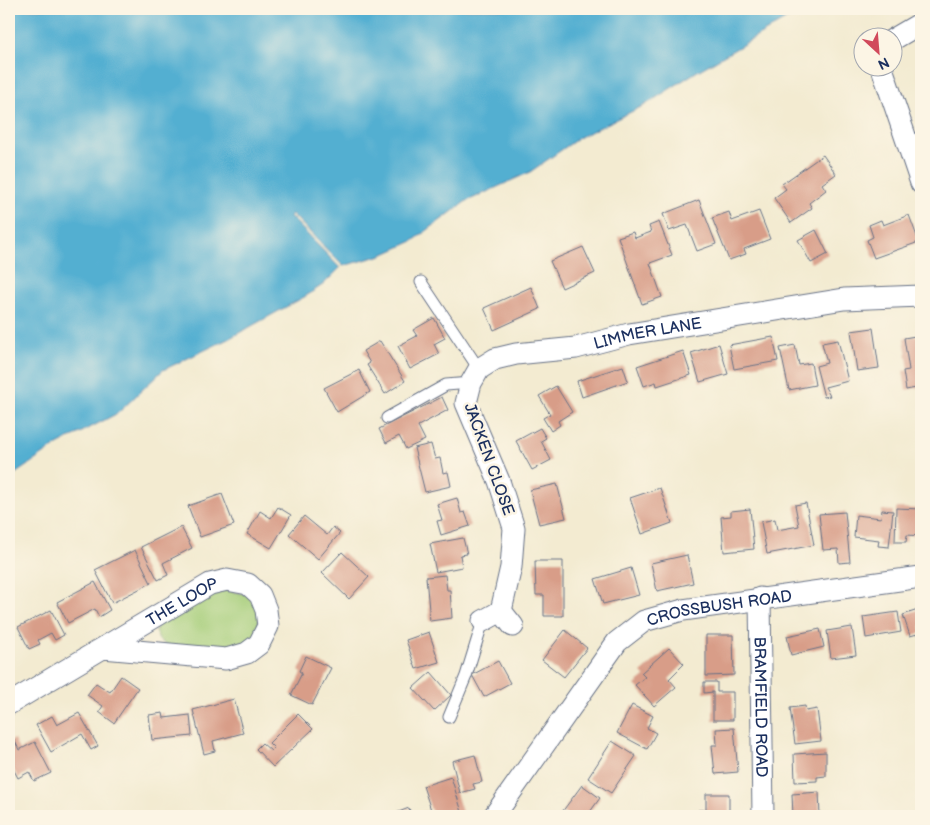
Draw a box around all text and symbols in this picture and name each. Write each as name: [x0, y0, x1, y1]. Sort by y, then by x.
north arrow: [852, 28, 902, 78]
text: N: [875, 53, 892, 73]
street label: LIMMER LANE: [592, 314, 703, 354]
street label: JACKEN CLOSE: [459, 401, 518, 518]
street label: THE LOOP: [143, 575, 219, 631]
street label: CROSSBUSH ROAD: [645, 587, 793, 631]
street label: BRAMFIELD ROAD: [750, 636, 770, 778]

